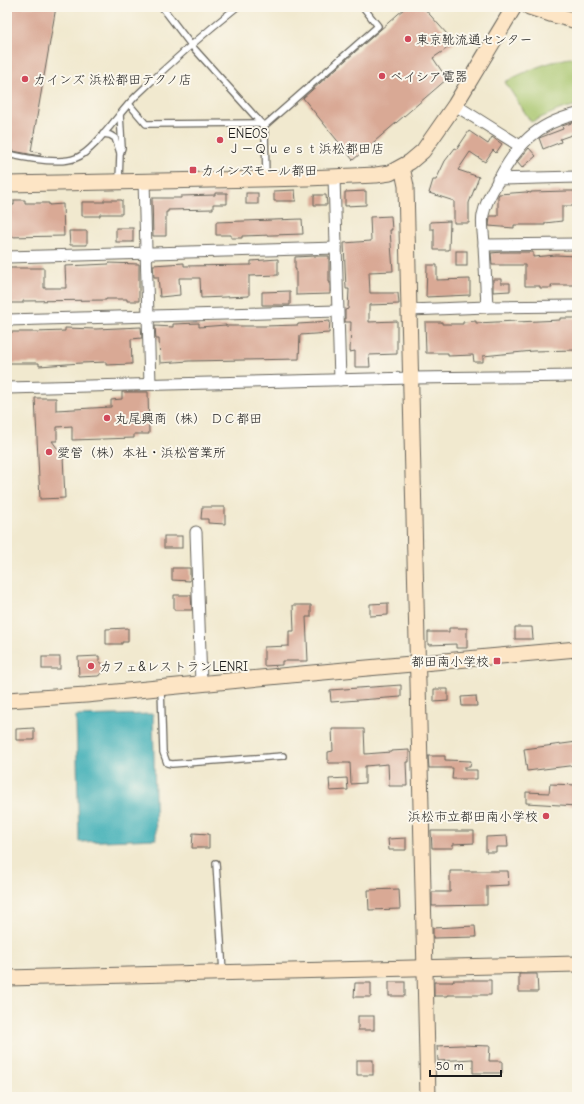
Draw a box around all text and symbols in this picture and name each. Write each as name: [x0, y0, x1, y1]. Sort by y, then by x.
place label: 東京靴流通センター: [416, 32, 532, 47]
marker: 東京靴流通センター: [403, 34, 413, 44]
place label: ベイシア電器: [390, 69, 468, 84]
marker: ベイシア電器: [377, 71, 387, 81]
place label: カインズ 浜松都田テクノ店: [33, 72, 192, 87]
marker: カインズ 浜松都田テクノ店: [20, 74, 30, 84]
place label: ENEOS Ｊ－Ｑｕｅｓｔ浜松都田店: [228, 126, 384, 156]
marker: ENEOS Ｊ－Ｑｕｅｓｔ浜松都田店: [215, 135, 225, 145]
place label: カインズモール都田: [201, 163, 317, 178]
marker: カインズモール都田: [188, 165, 198, 175]
place label: 丸尾興商（株） ＤＣ都田: [115, 411, 262, 426]
marker: 丸尾興商（株） ＤＣ都田: [102, 413, 112, 423]
place label: 愛管（株）本社・浜松営業所: [57, 445, 226, 460]
marker: 愛管（株）本社・浜松営業所: [44, 447, 54, 457]
place label: 都田南小学校: [411, 654, 489, 669]
marker: 都田南小学校: [492, 656, 502, 666]
place label: カフェ&レストランLENRI: [99, 659, 248, 674]
marker: カフェ&レストランLENRI: [86, 661, 96, 671]
place label: 浜松市立都田南小学校: [408, 809, 538, 824]
marker: 浜松市立都田南小学校: [541, 811, 551, 821]
scale bar: [430, 1052, 501, 1078]
text: 50 m: [436, 1059, 464, 1073]

